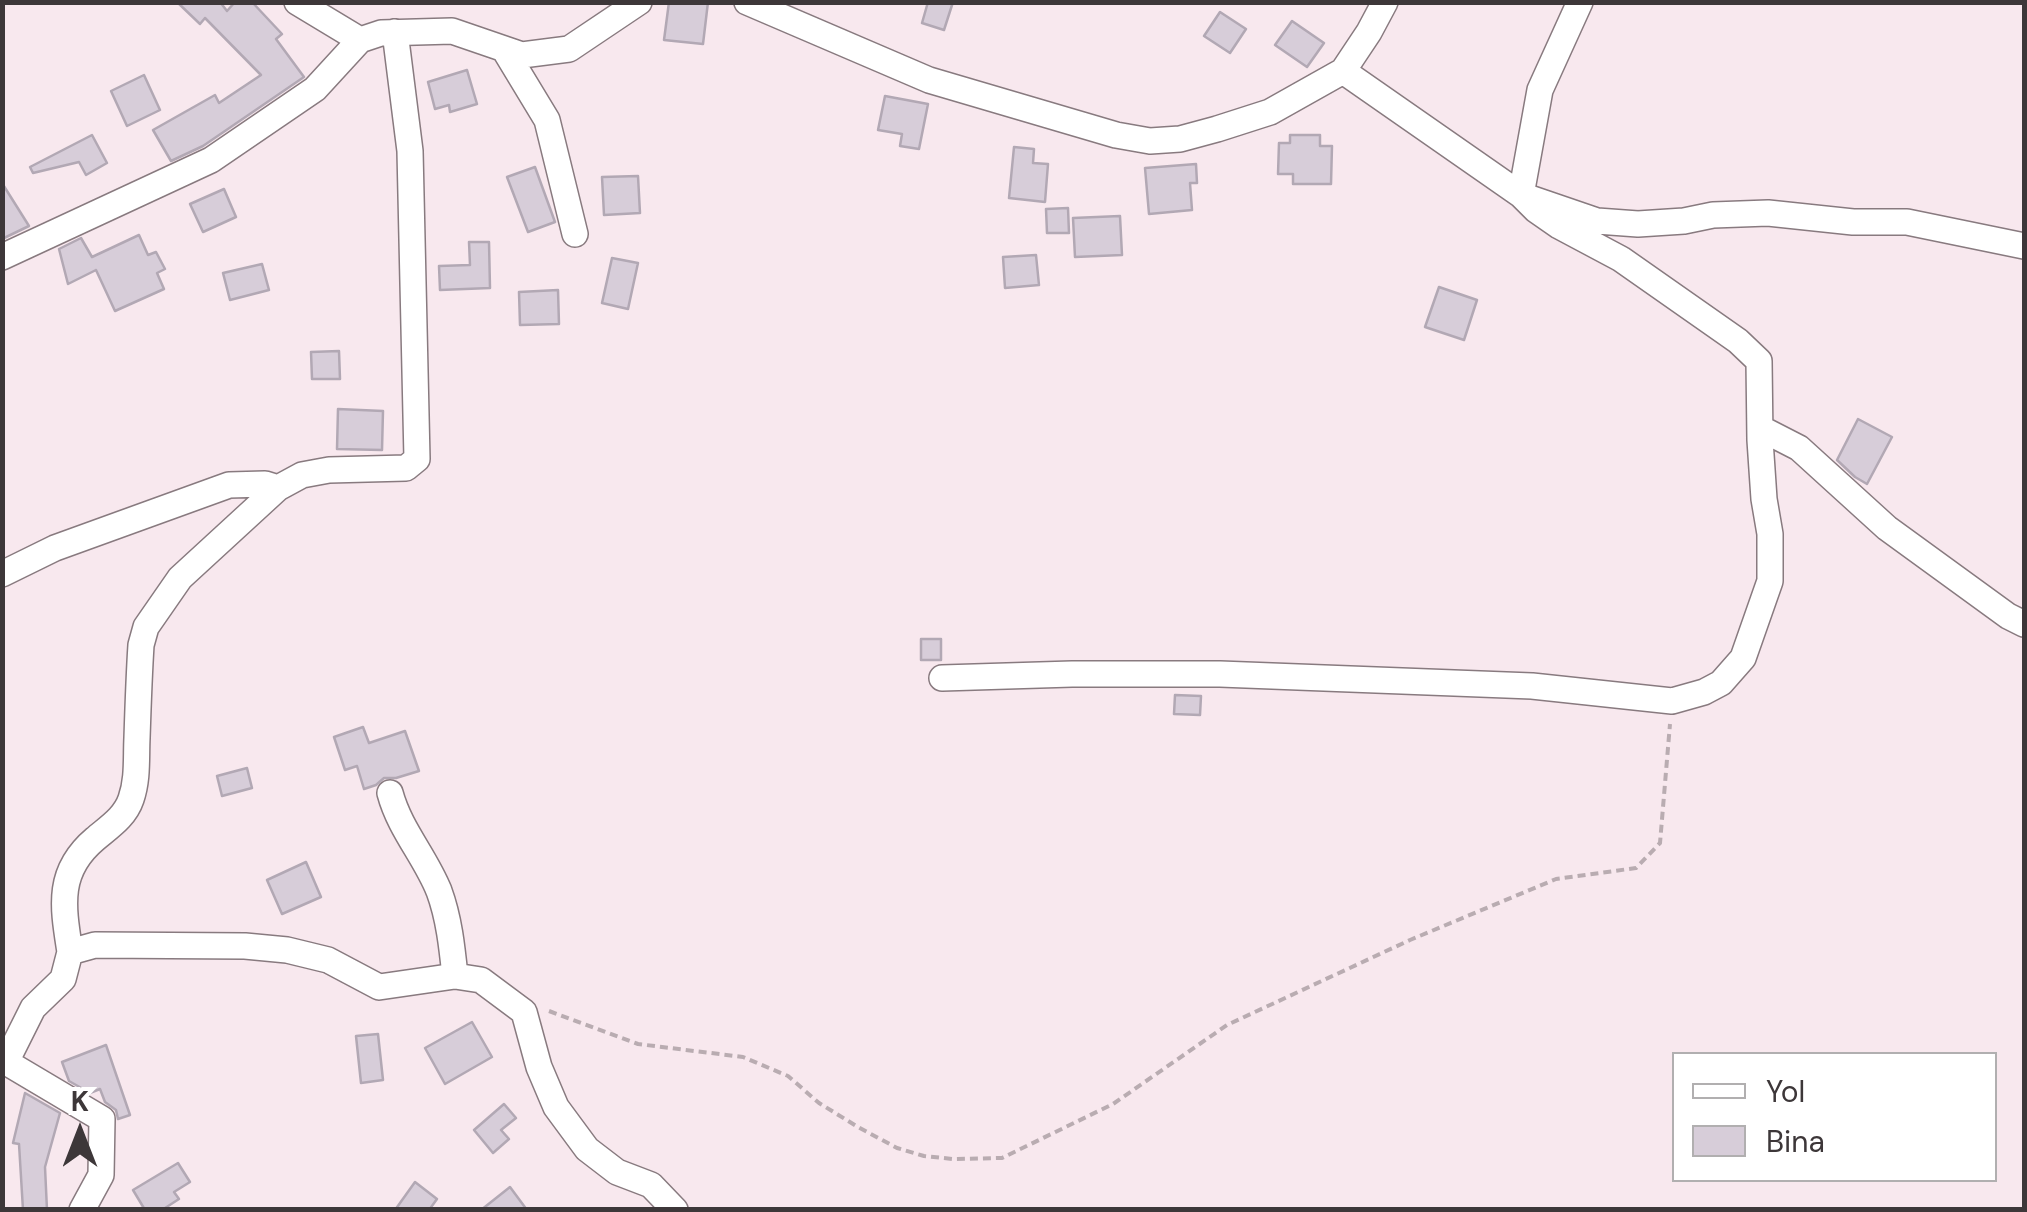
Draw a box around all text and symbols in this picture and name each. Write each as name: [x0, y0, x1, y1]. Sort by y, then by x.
legend: [1672, 1052, 1997, 1182]
text: Yol: [1766, 1072, 1805, 1111]
north arrow: [30, 1082, 130, 1182]
text: K: [71, 1083, 89, 1120]
text: Bina: [1766, 1122, 1825, 1161]

